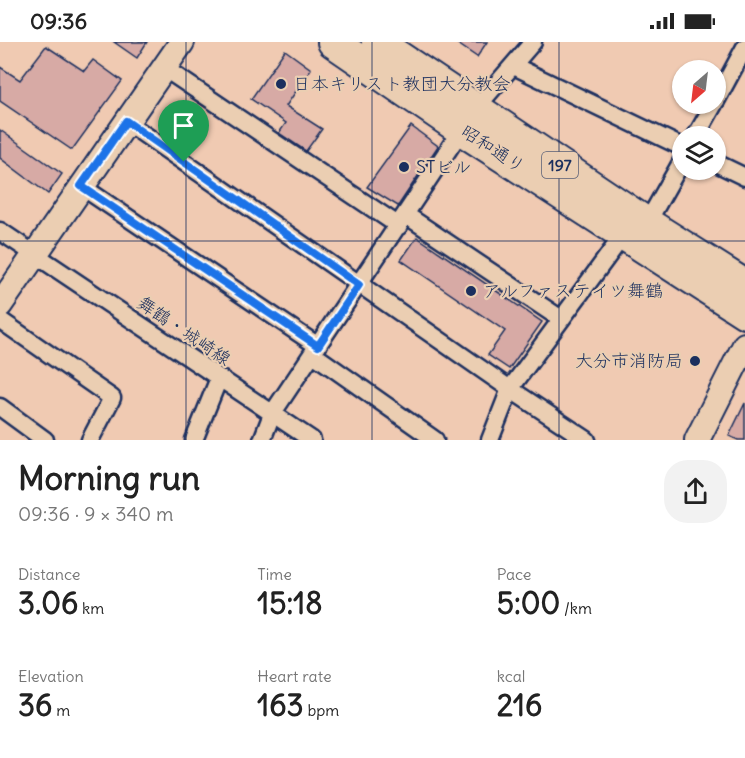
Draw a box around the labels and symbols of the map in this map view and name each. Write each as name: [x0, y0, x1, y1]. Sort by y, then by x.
north arrow: [672, 60, 726, 114]
place label: 日本キリスト教団大分教会: [293, 72, 510, 95]
marker: 日本キリスト教団大分教会: [274, 77, 288, 91]
pin: [158, 100, 209, 162]
street label: 昭和通り: [457, 119, 530, 178]
road number: 197: [542, 152, 578, 178]
place label: STビル: [416, 155, 471, 178]
marker: STビル: [397, 160, 411, 174]
place label: アルファステイツ舞鶴: [483, 279, 663, 302]
marker: アルファステイツ舞鶴: [464, 284, 478, 298]
street label: 舞鶴・城崎線: [133, 291, 235, 370]
place label: 大分市消防局: [575, 349, 683, 372]
marker: 大分市消防局: [688, 354, 702, 368]

